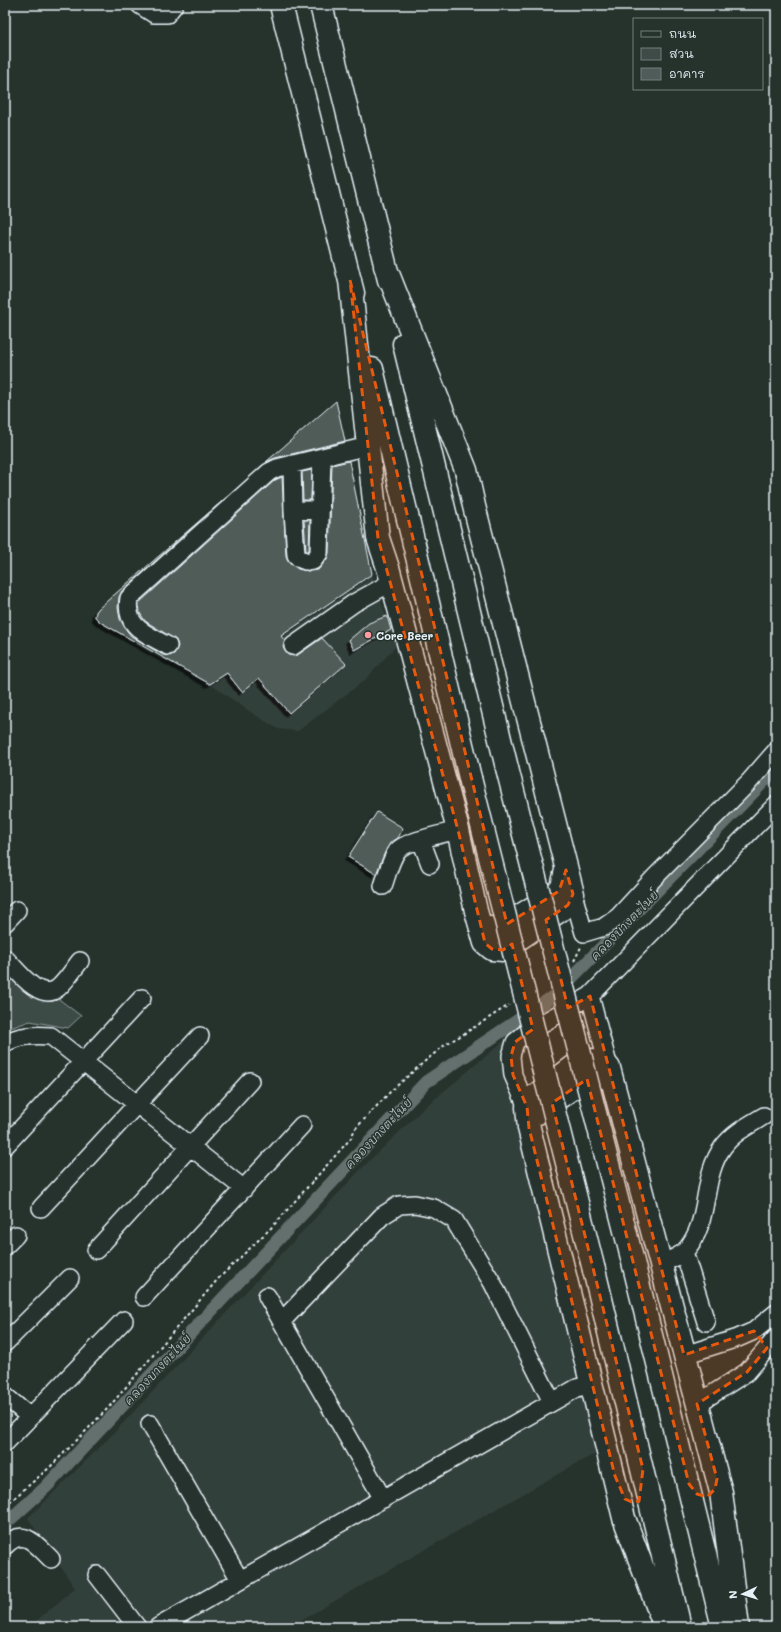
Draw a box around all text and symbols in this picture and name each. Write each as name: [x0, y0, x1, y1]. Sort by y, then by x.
legend: [633, 18, 763, 90]
text: ถนน: [669, 25, 697, 41]
text: สวน: [669, 45, 694, 61]
text: อาคาร: [669, 65, 705, 81]
place label: Core Beer: [376, 628, 434, 643]
marker: Core Beer: [363, 630, 373, 640]
water label: คลองบางตะไนย์: [587, 885, 663, 963]
water label: คลองบางตะไนย์: [341, 1093, 416, 1172]
water label: คลองบางตะไนย์: [120, 1329, 195, 1408]
north arrow: [723, 1574, 763, 1614]
text: N: [725, 1590, 740, 1599]

